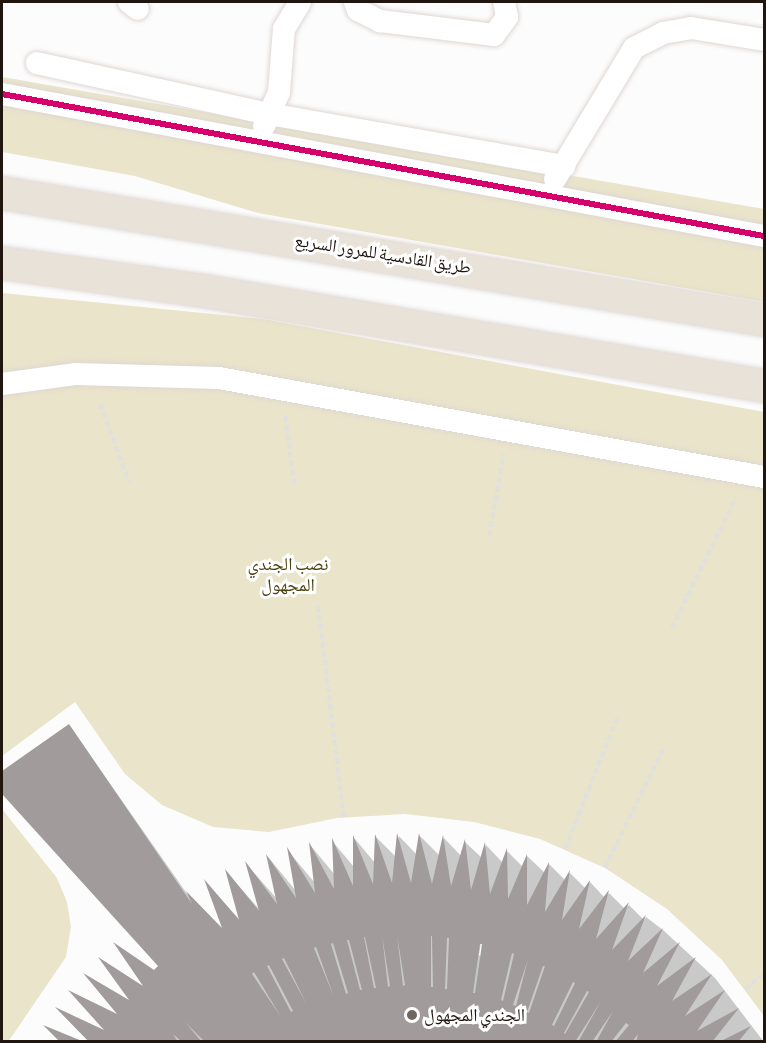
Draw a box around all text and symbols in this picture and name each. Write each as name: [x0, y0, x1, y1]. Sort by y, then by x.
street label: طريق القادسية للمرور السريع: [293, 229, 473, 279]
park label: نصب الجندي المجهول: [247, 554, 329, 596]
place label: الجندي المجهول: [424, 1004, 525, 1026]
marker: الجندي المجهول: [405, 1008, 419, 1022]

